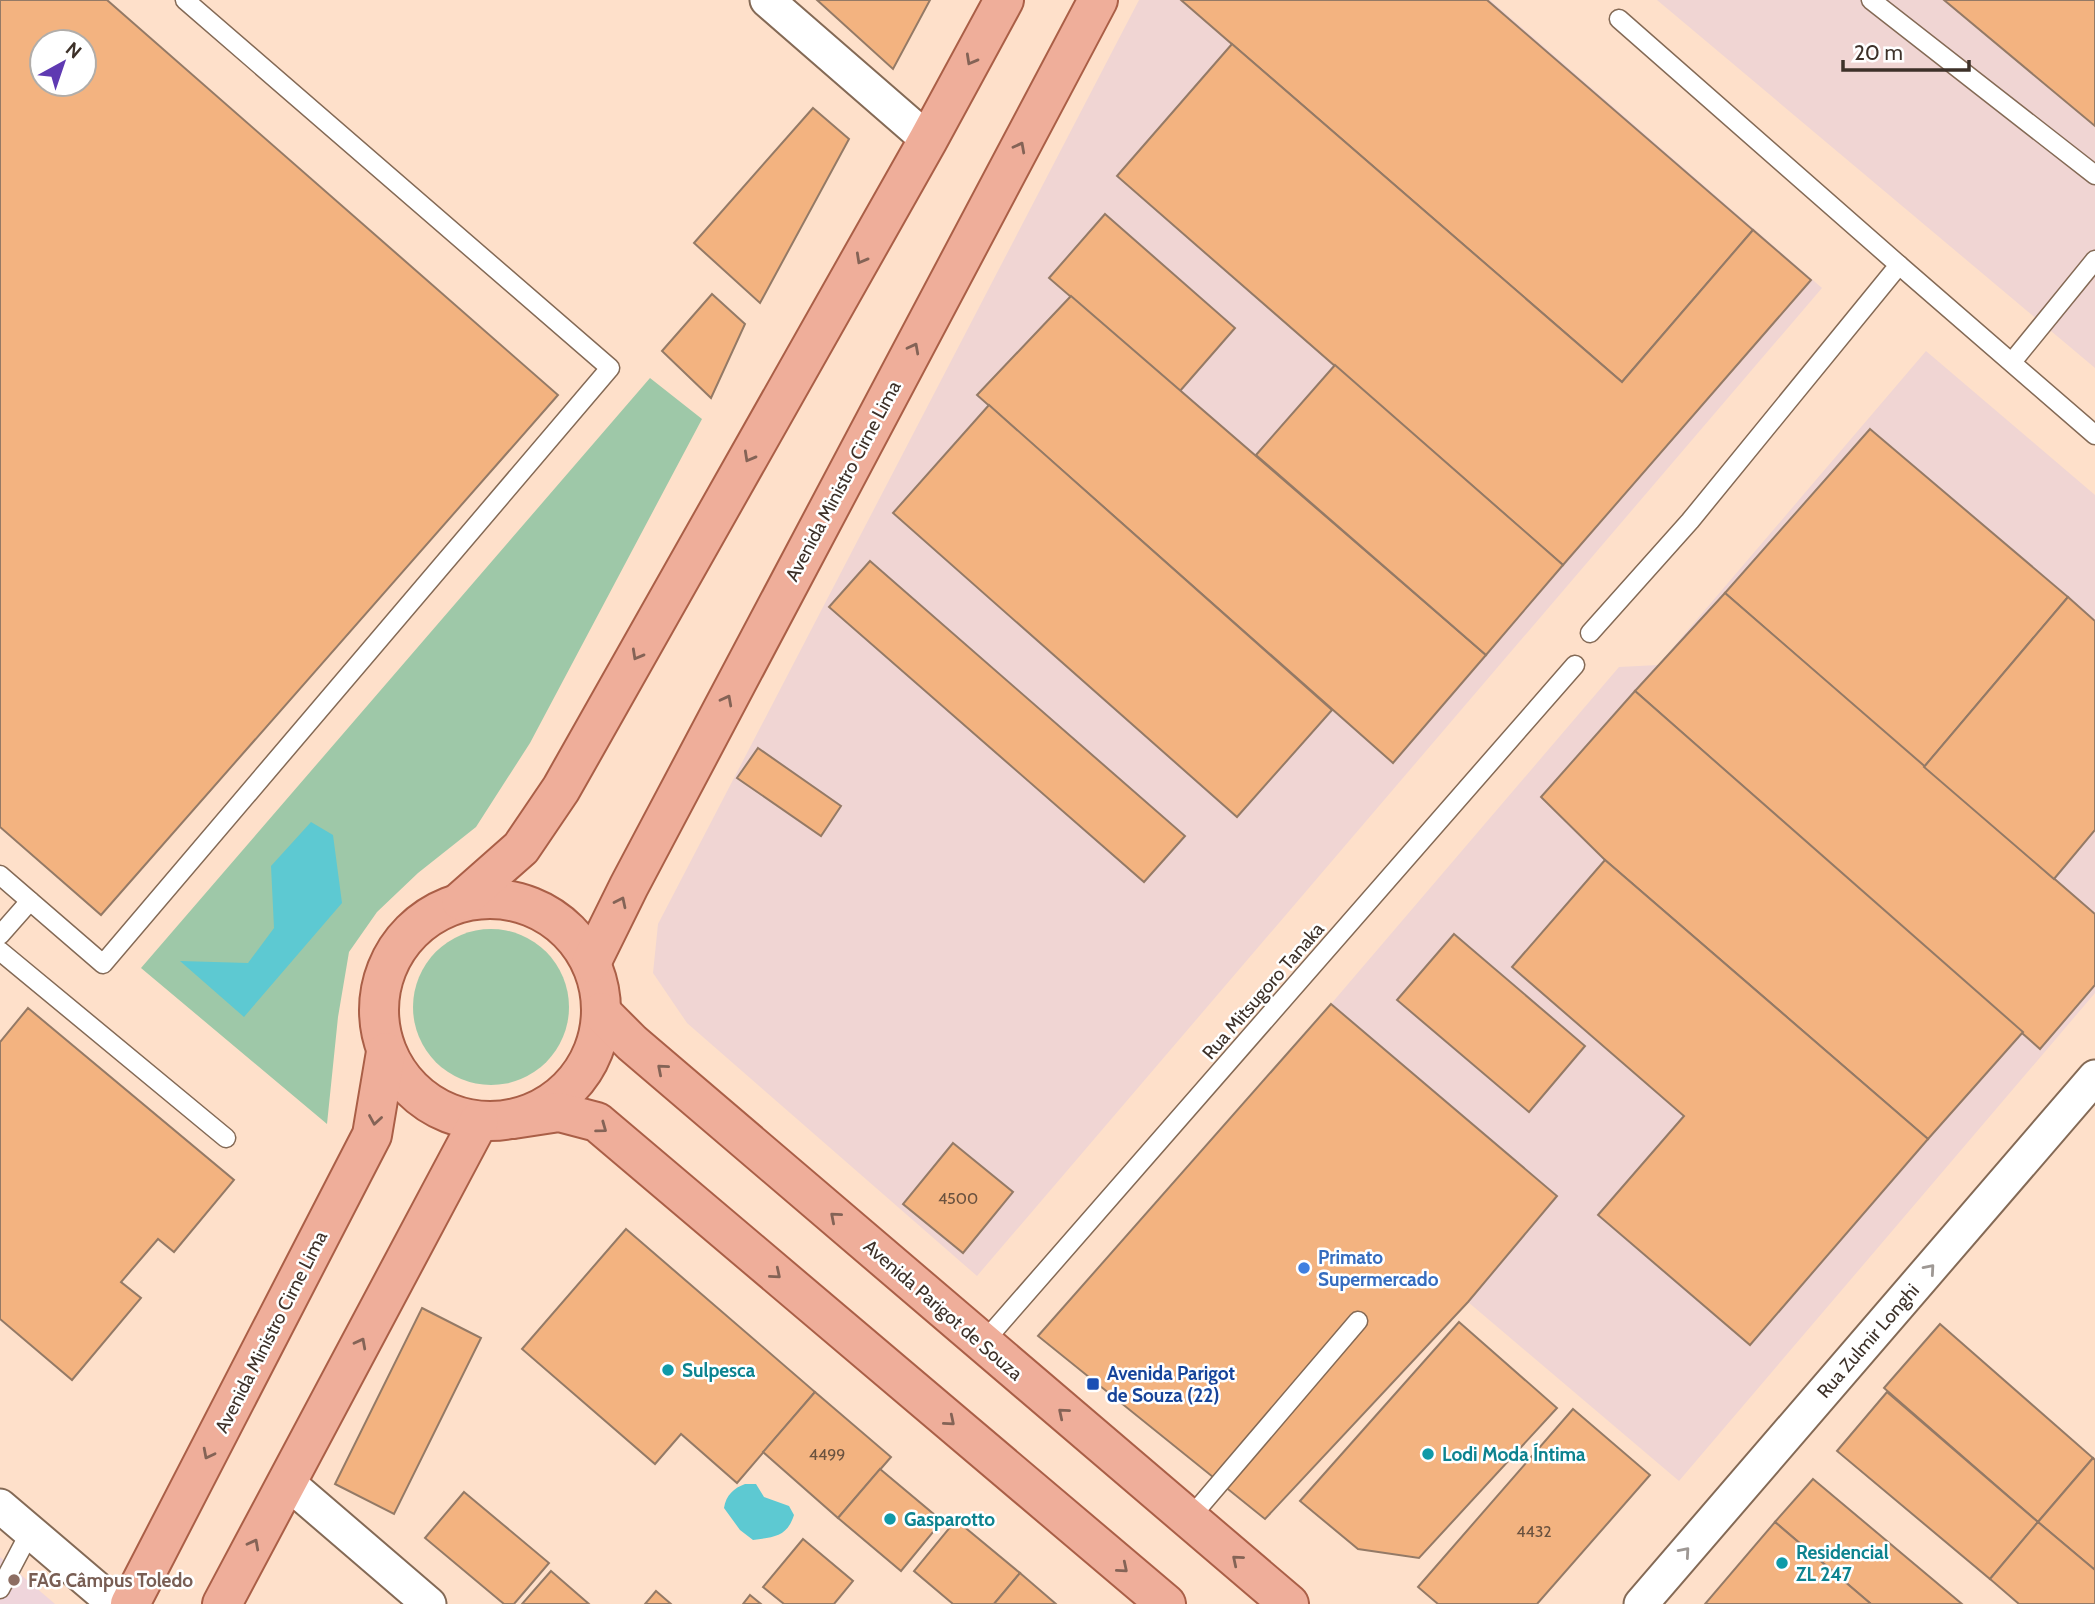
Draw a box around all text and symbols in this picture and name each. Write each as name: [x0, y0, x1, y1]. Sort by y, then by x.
north arrow: [28, 28, 98, 98]
scale bar: [1843, 28, 1969, 72]
text: N: [61, 37, 86, 63]
text: 20 m: [1854, 40, 1903, 65]
one-way arrow: [966, 53, 980, 65]
one-way arrow: [1012, 141, 1025, 154]
one-way arrow: [856, 251, 869, 264]
one-way arrow: [905, 343, 919, 355]
street label: Avenida Ministro Cirne Lima: [780, 377, 906, 585]
one-way arrow: [744, 449, 757, 462]
one-way arrow: [632, 647, 645, 660]
one-way arrow: [719, 695, 732, 708]
one-way arrow: [613, 897, 627, 909]
street label: Rua Mitsugoro Tanaka: [1197, 918, 1329, 1064]
one-way arrow: [658, 1065, 671, 1077]
one-way arrow: [368, 1114, 383, 1125]
one-way arrow: [594, 1120, 607, 1132]
house number: 4500: [938, 1189, 978, 1208]
one-way arrow: [830, 1213, 843, 1225]
street label: Avenida Ministro Cirne Lima: [210, 1227, 332, 1437]
street label: Avenida Parigot de Souza: [859, 1235, 1027, 1385]
place label: Primato Supermercado: [1318, 1246, 1439, 1291]
marker: Primato Supermercado: [1296, 1260, 1312, 1276]
one-way arrow: [1922, 1264, 1934, 1277]
one-way arrow: [768, 1266, 781, 1278]
street label: Rua Zulmir Longhi: [1812, 1279, 1924, 1403]
one-way arrow: [352, 1338, 366, 1350]
place label: Sulpesca: [682, 1359, 756, 1382]
marker: Sulpesca: [660, 1362, 676, 1378]
place label: Avenida Parigot de Souza (22): [1107, 1362, 1235, 1407]
marker: Avenida Parigot de Souza (22): [1085, 1376, 1101, 1392]
one-way arrow: [1059, 1409, 1072, 1421]
one-way arrow: [941, 1413, 954, 1425]
place label: Lodi Moda Íntima: [1442, 1442, 1586, 1466]
house number: 4499: [809, 1445, 845, 1464]
marker: Lodi Moda Íntima: [1420, 1446, 1436, 1462]
one-way arrow: [202, 1447, 216, 1459]
place label: Gasparotto: [904, 1508, 995, 1531]
marker: Gasparotto: [882, 1511, 898, 1527]
house number: 4432: [1516, 1522, 1552, 1541]
one-way arrow: [245, 1539, 259, 1551]
place label: Residencial ZL 247: [1796, 1541, 1889, 1586]
one-way arrow: [1677, 1548, 1689, 1561]
marker: Residencial ZL 247: [1774, 1555, 1790, 1571]
one-way arrow: [1232, 1556, 1245, 1568]
one-way arrow: [1115, 1560, 1128, 1572]
place label: FAG Câmpus Toledo: [28, 1569, 193, 1592]
marker: FAG Câmpus Toledo: [6, 1572, 22, 1588]

